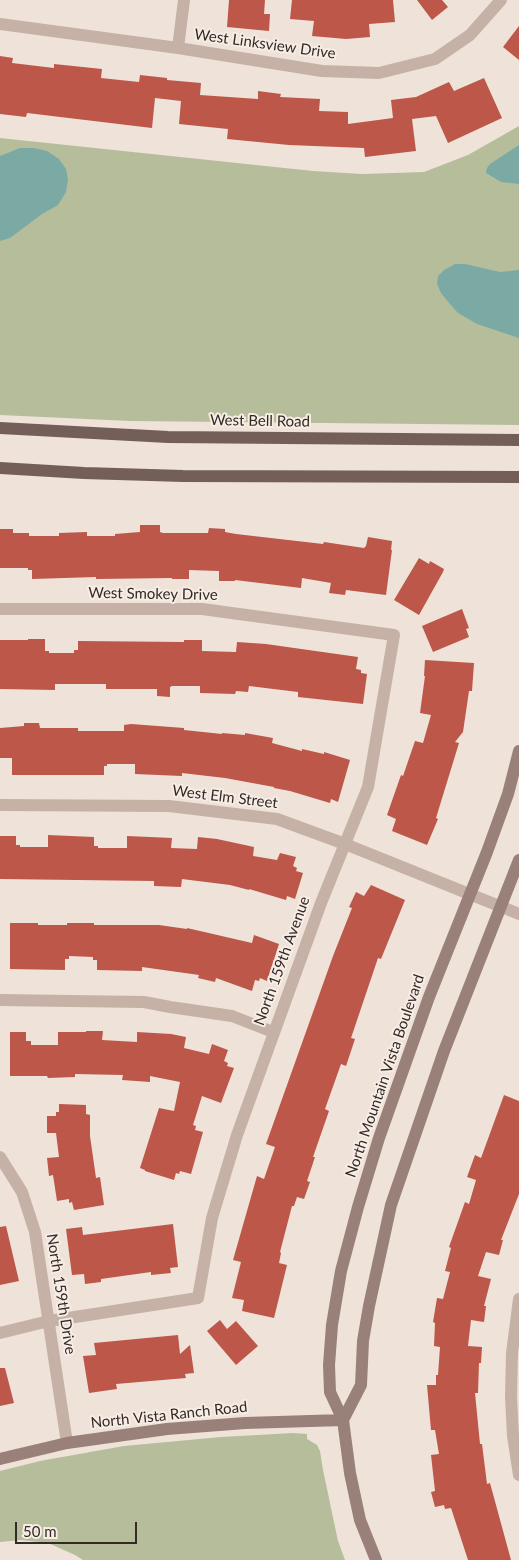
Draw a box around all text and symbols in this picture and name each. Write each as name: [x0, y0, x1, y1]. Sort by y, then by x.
street label: West Linksview Drive: [193, 25, 337, 63]
street label: West Bell Road: [210, 411, 310, 431]
street label: West Smokey Drive: [88, 584, 218, 604]
street label: West Elm Street: [171, 782, 279, 812]
street label: North 159th Avenue: [250, 894, 314, 1028]
street label: North Mountain Vista Boulevard: [342, 972, 428, 1180]
street label: North 159th Drive: [43, 1232, 79, 1356]
street label: North Vista Ranch Road: [90, 1398, 248, 1432]
scale bar: [18, 1512, 140, 1544]
text: 50 m: [23, 1522, 57, 1540]

